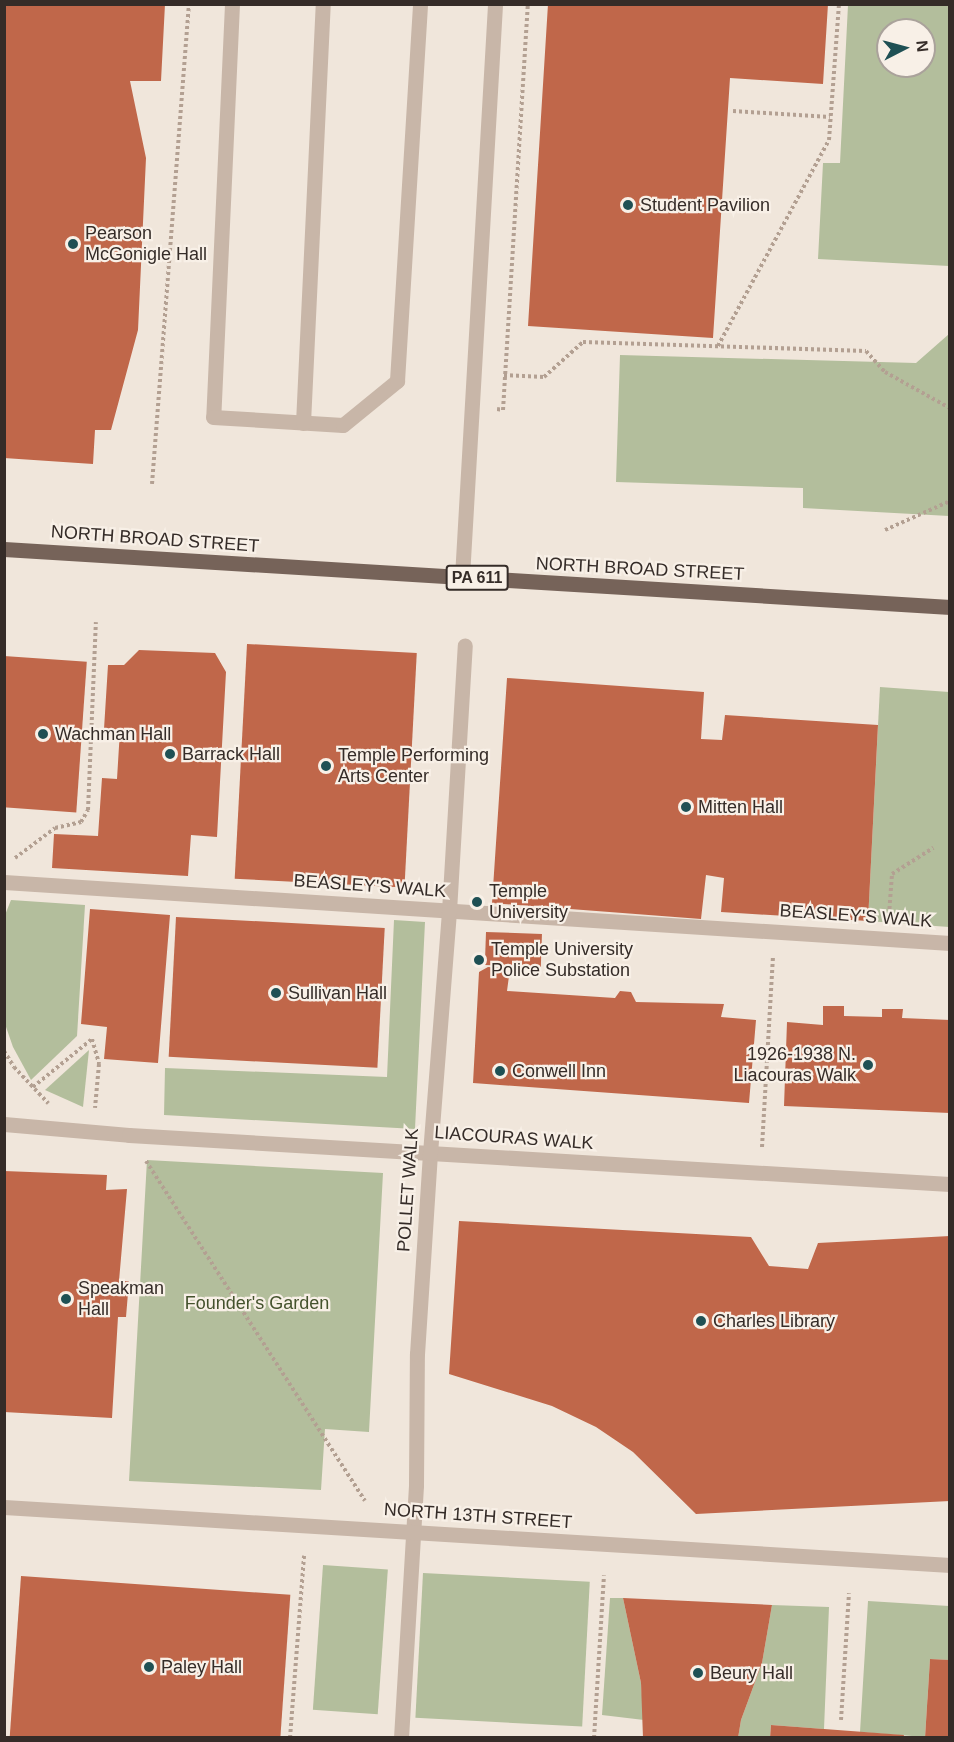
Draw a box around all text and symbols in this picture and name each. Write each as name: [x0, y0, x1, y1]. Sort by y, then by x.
north arrow: [876, 18, 936, 78]
text: N: [913, 40, 931, 53]
place label: Student Pavilion: [640, 194, 770, 216]
marker: Student Pavilion: [621, 198, 635, 212]
place label: Pearson McGonigle Hall: [85, 223, 207, 266]
marker: Pearson McGonigle Hall: [66, 237, 80, 251]
street label: NORTH BROAD STREET: [50, 521, 260, 557]
street label: NORTH BROAD STREET: [535, 553, 745, 585]
road number: PA 611: [444, 565, 510, 591]
place label: Wachman Hall: [55, 723, 171, 745]
marker: Wachman Hall: [36, 727, 50, 741]
place label: Barrack Hall: [182, 743, 280, 765]
place label: Temple Performing Arts Center: [338, 745, 489, 788]
marker: Barrack Hall: [163, 747, 177, 761]
marker: Temple Performing Arts Center: [319, 759, 333, 773]
place label: Mitten Hall: [698, 796, 783, 818]
marker: Mitten Hall: [679, 800, 693, 814]
street label: BEASLEY'S WALK: [293, 870, 447, 902]
place label: Temple University: [489, 881, 568, 924]
marker: Temple University: [470, 895, 484, 909]
street label: BEASLEY'S WALK: [779, 900, 933, 932]
place label: Temple University Police Substation: [491, 939, 633, 982]
marker: Temple University Police Substation: [472, 953, 486, 967]
place label: Sullivan Hall: [288, 982, 387, 1004]
marker: Sullivan Hall: [269, 986, 283, 1000]
place label: 1926-1938 N. Liacouras Walk: [734, 1044, 856, 1086]
marker: 1926-1938 N. Liacouras Walk: [861, 1058, 875, 1072]
place label: Conwell Inn: [512, 1060, 606, 1082]
marker: Conwell Inn: [493, 1064, 507, 1078]
street label: LIACOURAS WALK: [434, 1122, 594, 1154]
street label: POLLET WALK: [393, 1127, 423, 1253]
place label: Speakman Hall: [78, 1278, 164, 1320]
marker: Speakman Hall: [59, 1292, 73, 1306]
park label: Founder's Garden: [185, 1292, 329, 1314]
place label: Charles Library: [713, 1310, 835, 1332]
marker: Charles Library: [694, 1314, 708, 1328]
street label: NORTH 13TH STREET: [383, 1499, 573, 1533]
place label: Paley Hall: [161, 1656, 242, 1678]
marker: Paley Hall: [142, 1660, 156, 1674]
place label: Beury Hall: [710, 1662, 793, 1684]
marker: Beury Hall: [691, 1666, 705, 1680]

